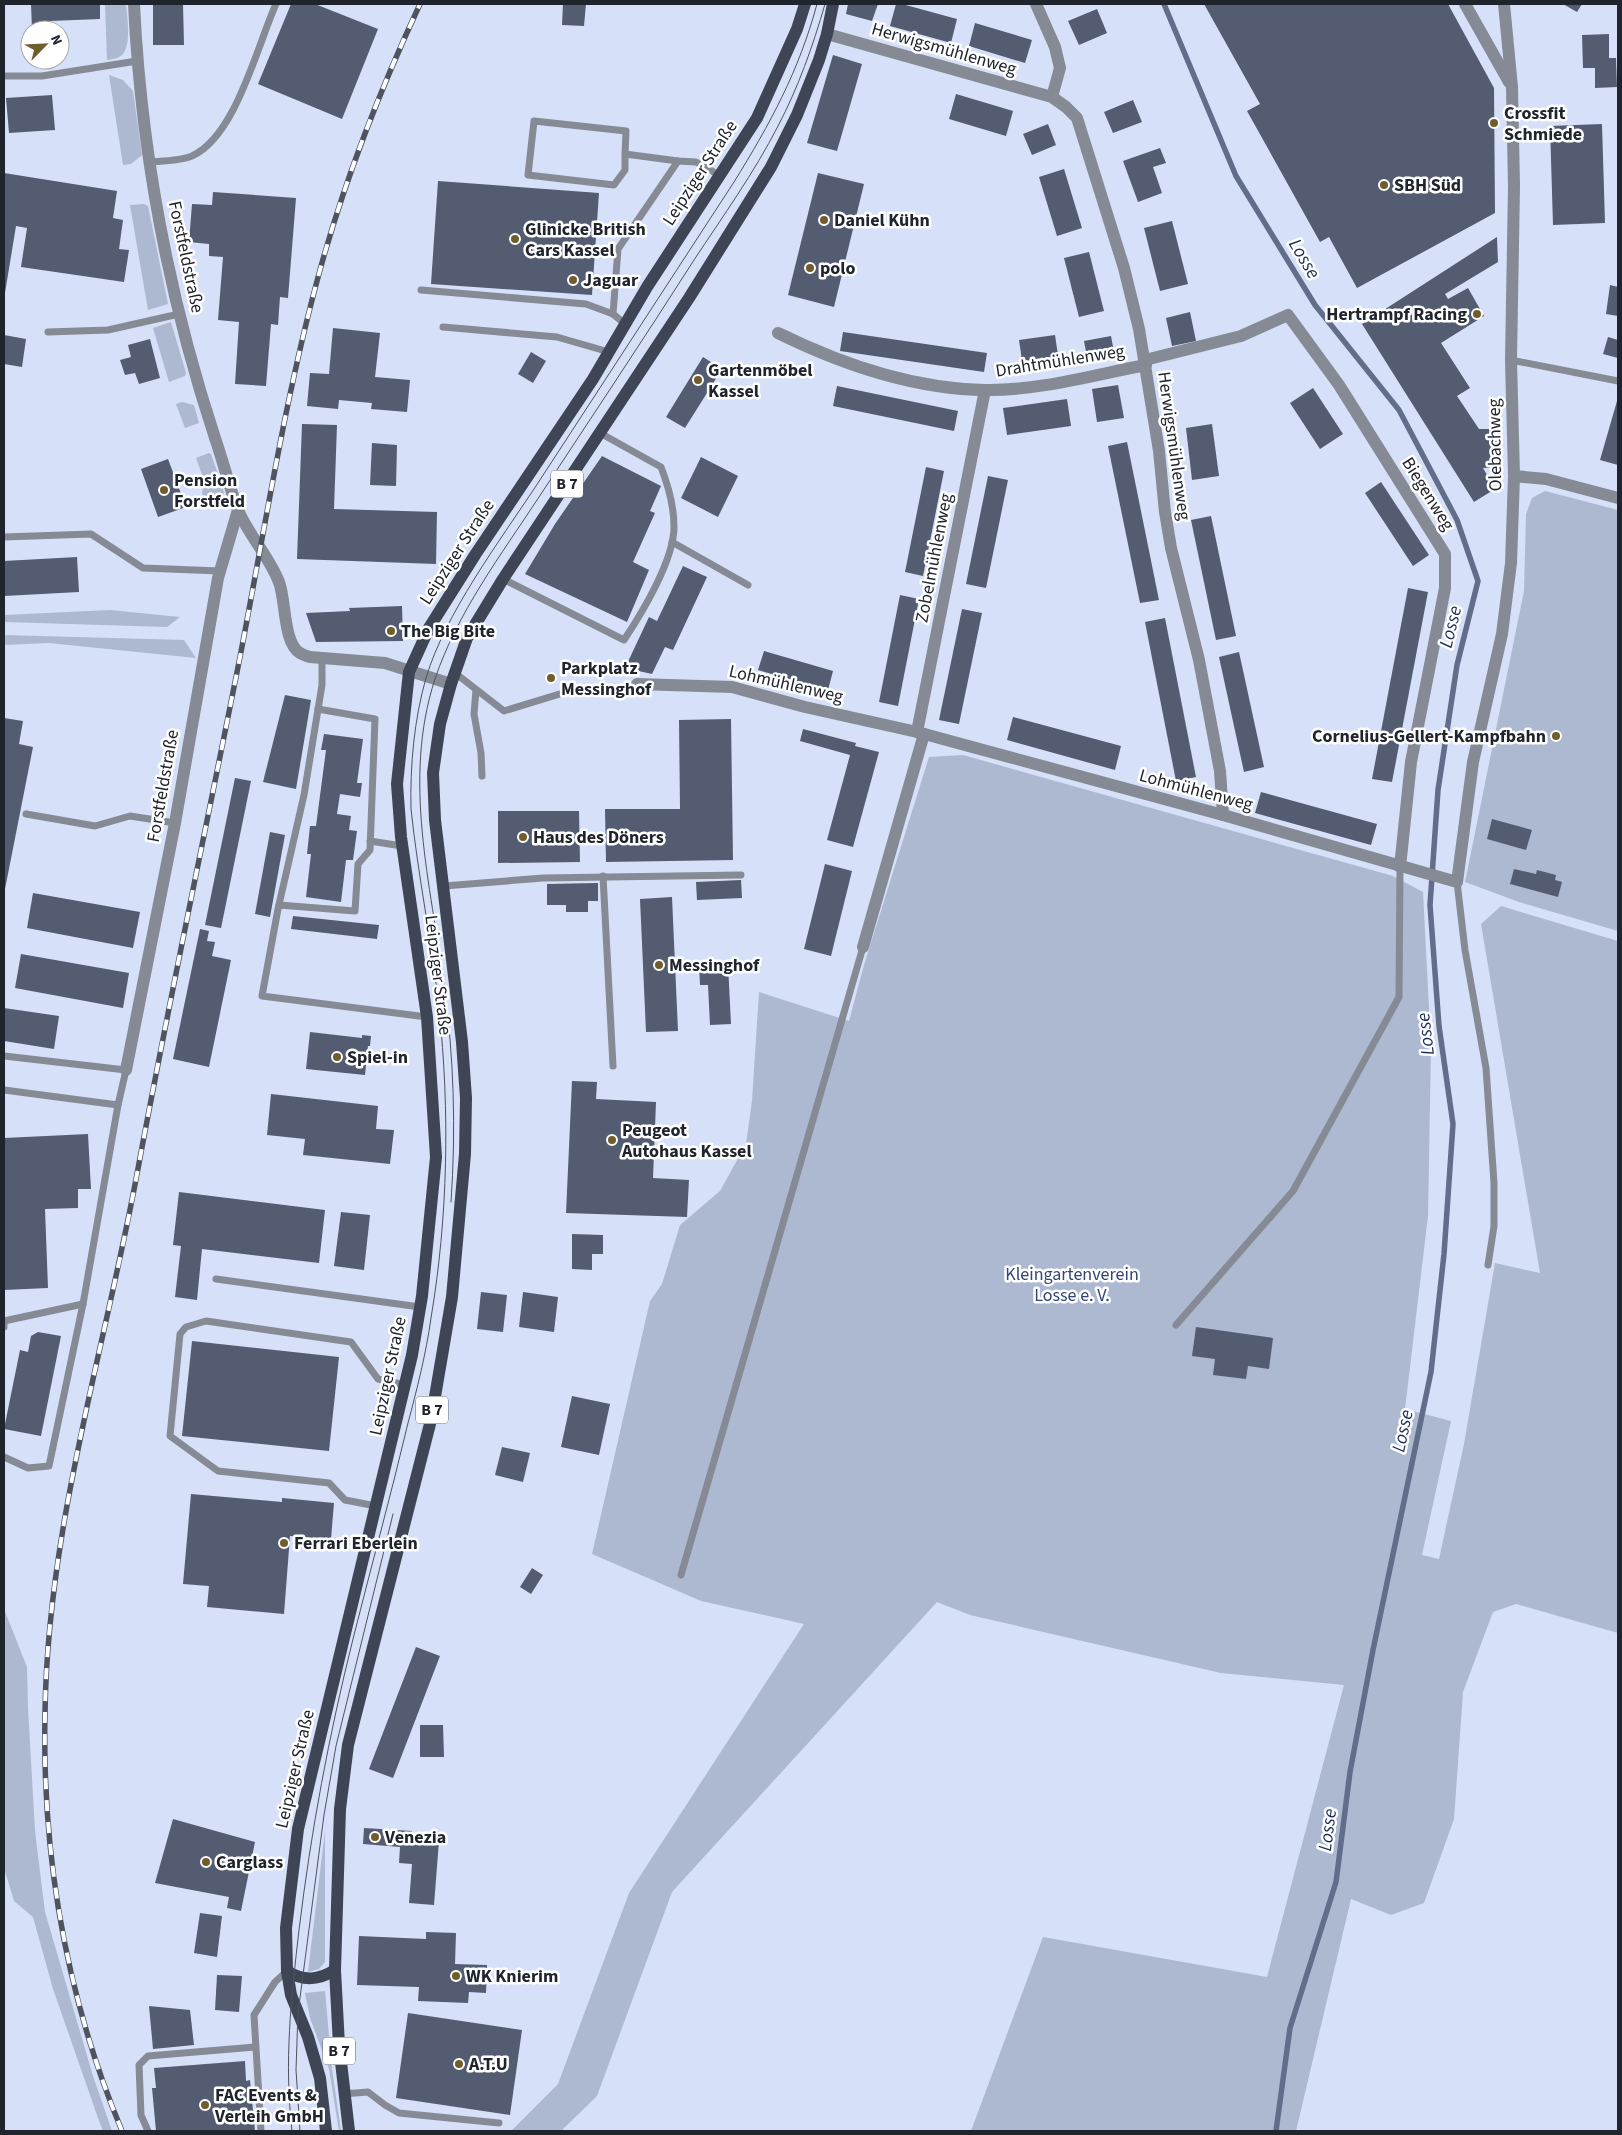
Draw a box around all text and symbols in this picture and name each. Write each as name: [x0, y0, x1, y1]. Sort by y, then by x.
street label: Herwigsmühlenweg: [869, 16, 1019, 82]
north arrow: [20, 20, 70, 70]
text: N: [45, 32, 67, 48]
place label: Crossfit Schmiede: [1504, 101, 1582, 147]
street label: Leipziger Straße: [657, 115, 743, 231]
marker: Crossfit Schmiede: [1488, 117, 1500, 129]
place label: SBH Süd: [1394, 173, 1461, 198]
marker: SBH Süd: [1378, 179, 1390, 191]
street label: Forstfeldstraße: [162, 199, 210, 315]
place label: Daniel Kühn: [834, 208, 930, 233]
marker: Daniel Kühn: [818, 214, 830, 226]
place label: Glinicke British Cars Kassel: [525, 217, 646, 263]
marker: Glinicke British Cars Kassel: [509, 233, 521, 245]
water label: Losse: [1281, 234, 1327, 284]
place label: polo: [820, 256, 855, 281]
marker: polo: [804, 262, 816, 274]
place label: Jaguar: [583, 268, 639, 293]
marker: Jaguar: [567, 274, 579, 286]
place label: Hertrampf Racing: [1326, 302, 1467, 327]
marker: Hertrampf Racing: [1471, 308, 1483, 320]
street label: Drahtmühlenweg: [994, 338, 1126, 384]
place label: Gartenmöbel Kassel: [708, 358, 813, 404]
street label: Herwigsmühlenweg: [1151, 370, 1197, 522]
marker: Gartenmöbel Kassel: [692, 374, 704, 386]
street label: Olebachweg: [1482, 398, 1508, 492]
street label: Biegenweg: [1396, 453, 1460, 535]
place label: Pension Forstfeld: [174, 468, 245, 514]
road number: B 7: [551, 470, 583, 498]
marker: Pension Forstfeld: [158, 484, 170, 496]
street label: Zobelmühlenweg: [909, 491, 959, 625]
street label: Leipziger Straße: [414, 494, 500, 610]
water label: Losse: [1433, 603, 1469, 651]
place label: The Big Bite: [401, 619, 495, 644]
marker: The Big Bite: [385, 625, 397, 637]
place label: Parkplatz Messinghof: [561, 656, 652, 702]
street label: Lohmühlenweg: [726, 659, 846, 709]
marker: Parkplatz Messinghof: [545, 672, 557, 684]
place label: Cornelius-Gellert-Kampfbahn: [1312, 724, 1546, 749]
street label: Forstfeldstraße: [141, 728, 185, 844]
marker: Cornelius-Gellert-Kampfbahn: [1550, 730, 1562, 742]
street label: Lohmühlenweg: [1136, 763, 1256, 817]
place label: Haus des Döners: [533, 825, 664, 850]
marker: Haus des Döners: [517, 831, 529, 843]
street label: Leipziger Straße: [418, 913, 458, 1037]
place label: Messinghof: [669, 953, 760, 978]
marker: Messinghof: [653, 959, 665, 971]
water label: Losse: [1410, 1011, 1442, 1057]
place label: Spiel-in: [347, 1045, 408, 1070]
marker: Spiel-in: [331, 1051, 343, 1063]
place label: Peugeot Autohaus Kassel: [621, 1118, 752, 1164]
marker: Peugeot Autohaus Kassel: [606, 1134, 618, 1146]
park label: Kleingartenverein Losse e. V.: [1005, 1262, 1139, 1308]
street label: Leipziger Straße: [363, 1314, 413, 1438]
road number: B 7: [416, 1396, 448, 1424]
water label: Losse: [1385, 1407, 1421, 1455]
place label: Ferrari Eberlein: [294, 1531, 418, 1556]
marker: Ferrari Eberlein: [278, 1537, 290, 1549]
street label: Leipziger Straße: [269, 1707, 321, 1831]
water label: Losse: [1312, 1807, 1344, 1853]
place label: Venezia: [384, 1825, 446, 1850]
marker: Venezia: [369, 1831, 381, 1843]
place label: Carglass: [216, 1850, 283, 1875]
marker: Carglass: [200, 1856, 212, 1868]
place label: WK Knierim: [466, 1964, 558, 1989]
marker: WK Knierim: [450, 1970, 462, 1982]
road number: B 7: [323, 2038, 355, 2064]
place label: A.T.U: [468, 2052, 508, 2077]
marker: A.T.U: [453, 2058, 465, 2070]
place label: FAC Events & Verleih GmbH: [214, 2083, 324, 2129]
marker: FAC Events & Verleih GmbH: [199, 2099, 211, 2111]

